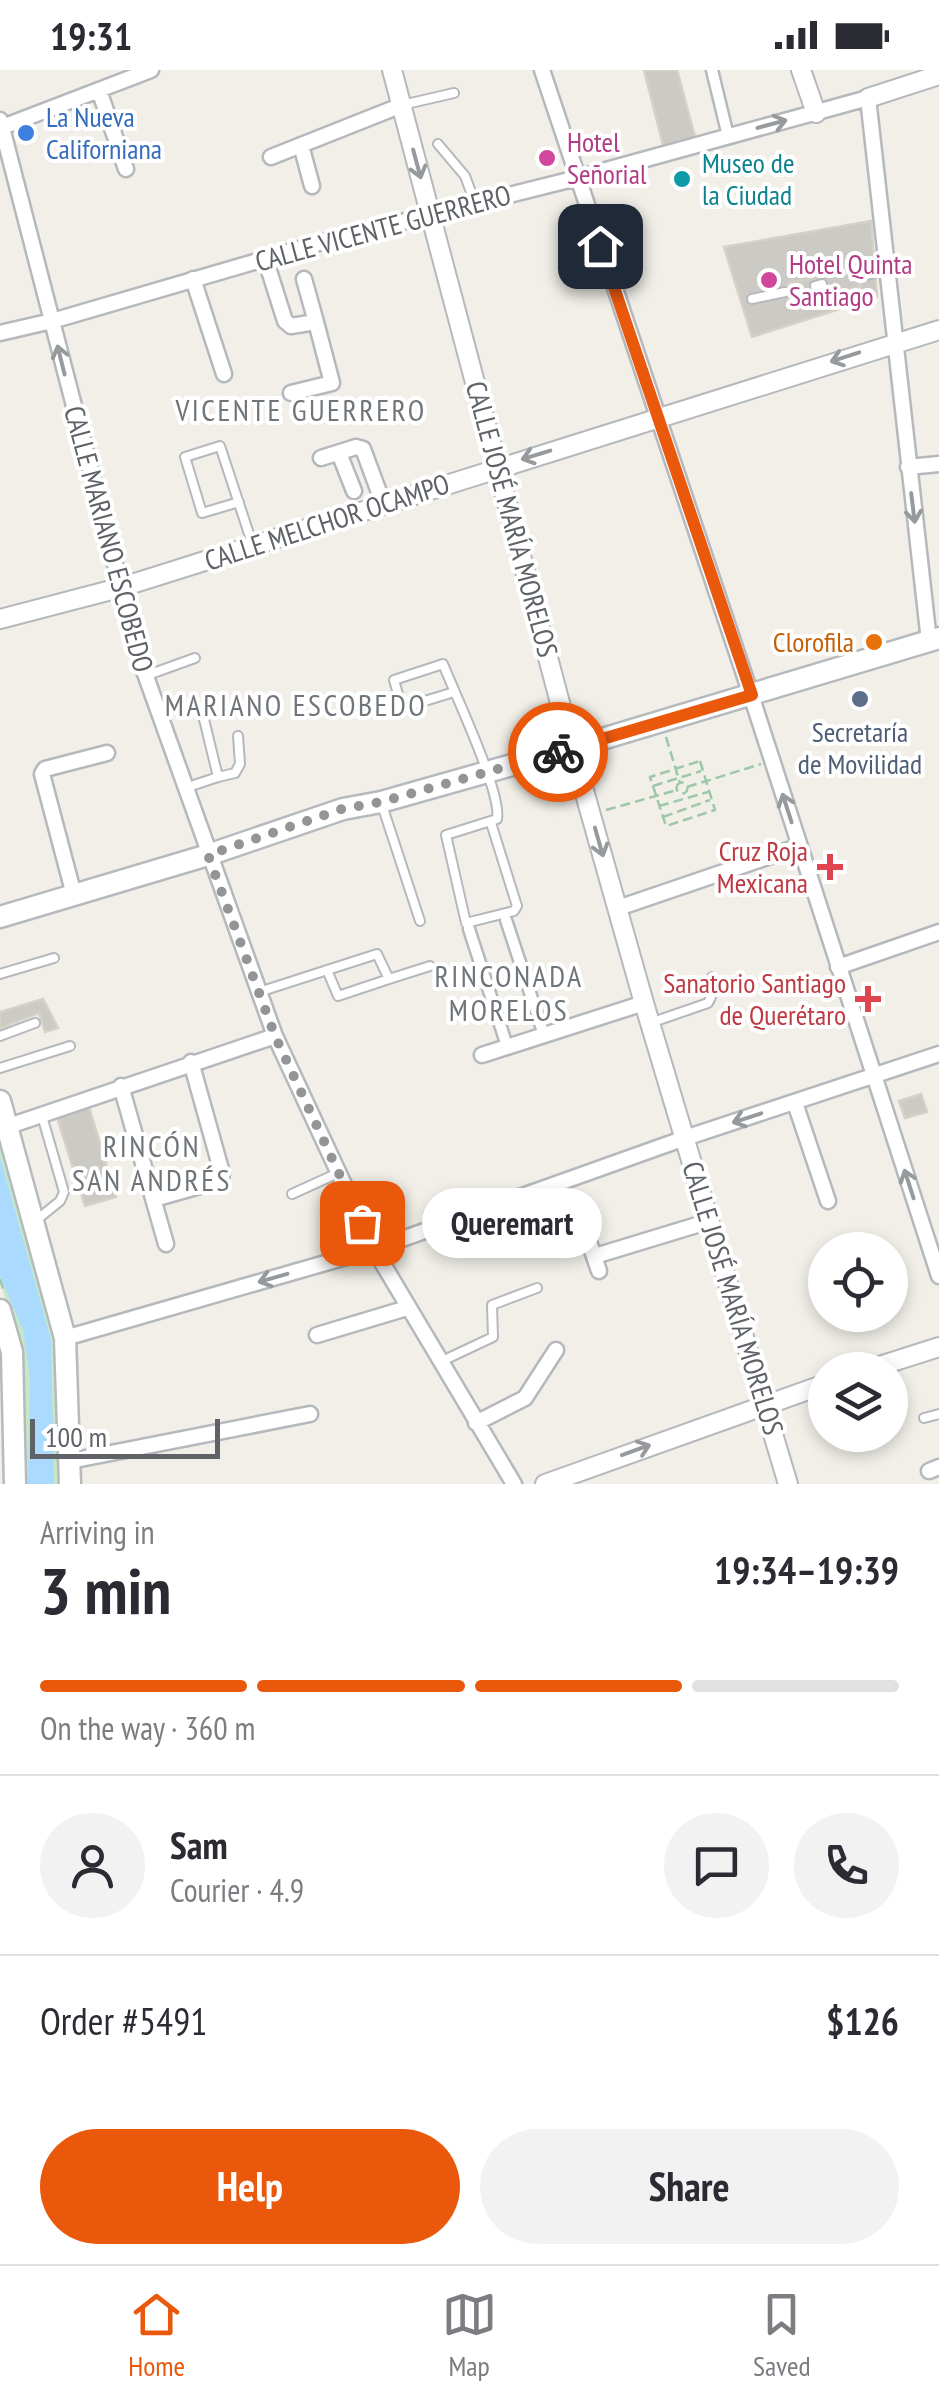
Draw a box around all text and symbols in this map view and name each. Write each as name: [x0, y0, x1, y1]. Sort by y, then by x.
text: 19:31: [50, 11, 132, 60]
place label: La Nueva Californiana: [46, 98, 162, 167]
one-way arrow: [756, 114, 787, 133]
marker: La Nueva Californiana: [15, 122, 37, 144]
place label: Hotel Señorial: [567, 123, 647, 192]
place label: Museo de la Ciudad: [702, 144, 795, 213]
marker: Hotel Señorial: [536, 147, 558, 169]
one-way arrow: [409, 148, 428, 179]
marker: Museo de la Ciudad: [671, 168, 693, 190]
street label: CALLE VICENTE GUERRERO: [251, 176, 515, 279]
pin: [558, 204, 643, 289]
icon: home: [573, 219, 628, 274]
place label: Hotel Quinta Santiago: [789, 245, 912, 314]
marker: Hotel Quinta Santiago: [758, 269, 780, 291]
one-way arrow: [51, 345, 70, 376]
one-way arrow: [830, 349, 862, 367]
street label: CALLE JOSÉ MARÍA MORELOS: [458, 377, 567, 661]
district label: VICENTE GUERRERO: [174, 390, 427, 429]
street label: CALLE MARIANO ESCOBEDO: [56, 402, 163, 676]
one-way arrow: [520, 448, 552, 466]
street label: CALLE MELCHOR OCAMPO: [200, 464, 454, 579]
one-way arrow: [904, 491, 923, 524]
place label: Clorofila: [773, 623, 854, 660]
marker: Clorofila: [863, 631, 885, 653]
district label: MARIANO ESCOBEDO: [165, 685, 427, 724]
marker: Secretaría de Movilidad: [849, 688, 871, 710]
courier: [508, 702, 608, 802]
place label: Secretaría de Movilidad: [798, 713, 922, 782]
icon: bike: [531, 725, 586, 780]
one-way arrow: [777, 792, 795, 824]
one-way arrow: [591, 825, 609, 857]
place label: Cruz Roja Mexicana: [717, 832, 808, 901]
marker: Cruz Roja Mexicana: [817, 854, 843, 880]
district label: RINCONADA MORELOS: [434, 956, 584, 1029]
place label: Sanatorio Santiago de Querétaro: [663, 964, 846, 1033]
marker: Sanatorio Santiago de Querétaro: [855, 986, 881, 1012]
one-way arrow: [732, 1110, 763, 1128]
district label: RINCÓN SAN ANDRÉS: [72, 1126, 232, 1199]
street label: CALLE JOSÉ MARÍA MORELOS: [674, 1157, 793, 1439]
one-way arrow: [899, 1168, 917, 1200]
pin: [320, 1181, 405, 1266]
callout: Queremart: [422, 1188, 602, 1258]
icon: bag: [335, 1196, 390, 1251]
text: Queremart: [451, 1202, 573, 1244]
map controls: [808, 1232, 908, 1452]
button: locate: [808, 1232, 908, 1332]
one-way arrow: [258, 1270, 289, 1288]
button: layers: [808, 1352, 908, 1452]
scale bar: [30, 1414, 220, 1458]
text: 100 m: [45, 1418, 107, 1455]
one-way arrow: [620, 1440, 651, 1458]
text: Arriving in: [40, 1511, 155, 1553]
text: 19:34–19:39: [714, 1545, 899, 1594]
text: 3 min: [40, 1548, 171, 1632]
text: On the way · 360 m: [40, 1707, 255, 1749]
button: person: [40, 1813, 145, 1918]
button: chat: [664, 1813, 769, 1918]
button: phone: [794, 1813, 899, 1918]
text: Sam: [170, 1820, 228, 1869]
text: Courier · 4.9: [170, 1869, 304, 1911]
text: Order #5491: [40, 1996, 207, 2045]
text: $126: [826, 1996, 899, 2045]
button: Help: [40, 2129, 460, 2244]
button: Share: [480, 2129, 899, 2244]
tab: Home: [128, 2287, 185, 2384]
tab: Map: [442, 2287, 497, 2384]
tab: Saved: [753, 2287, 811, 2384]

